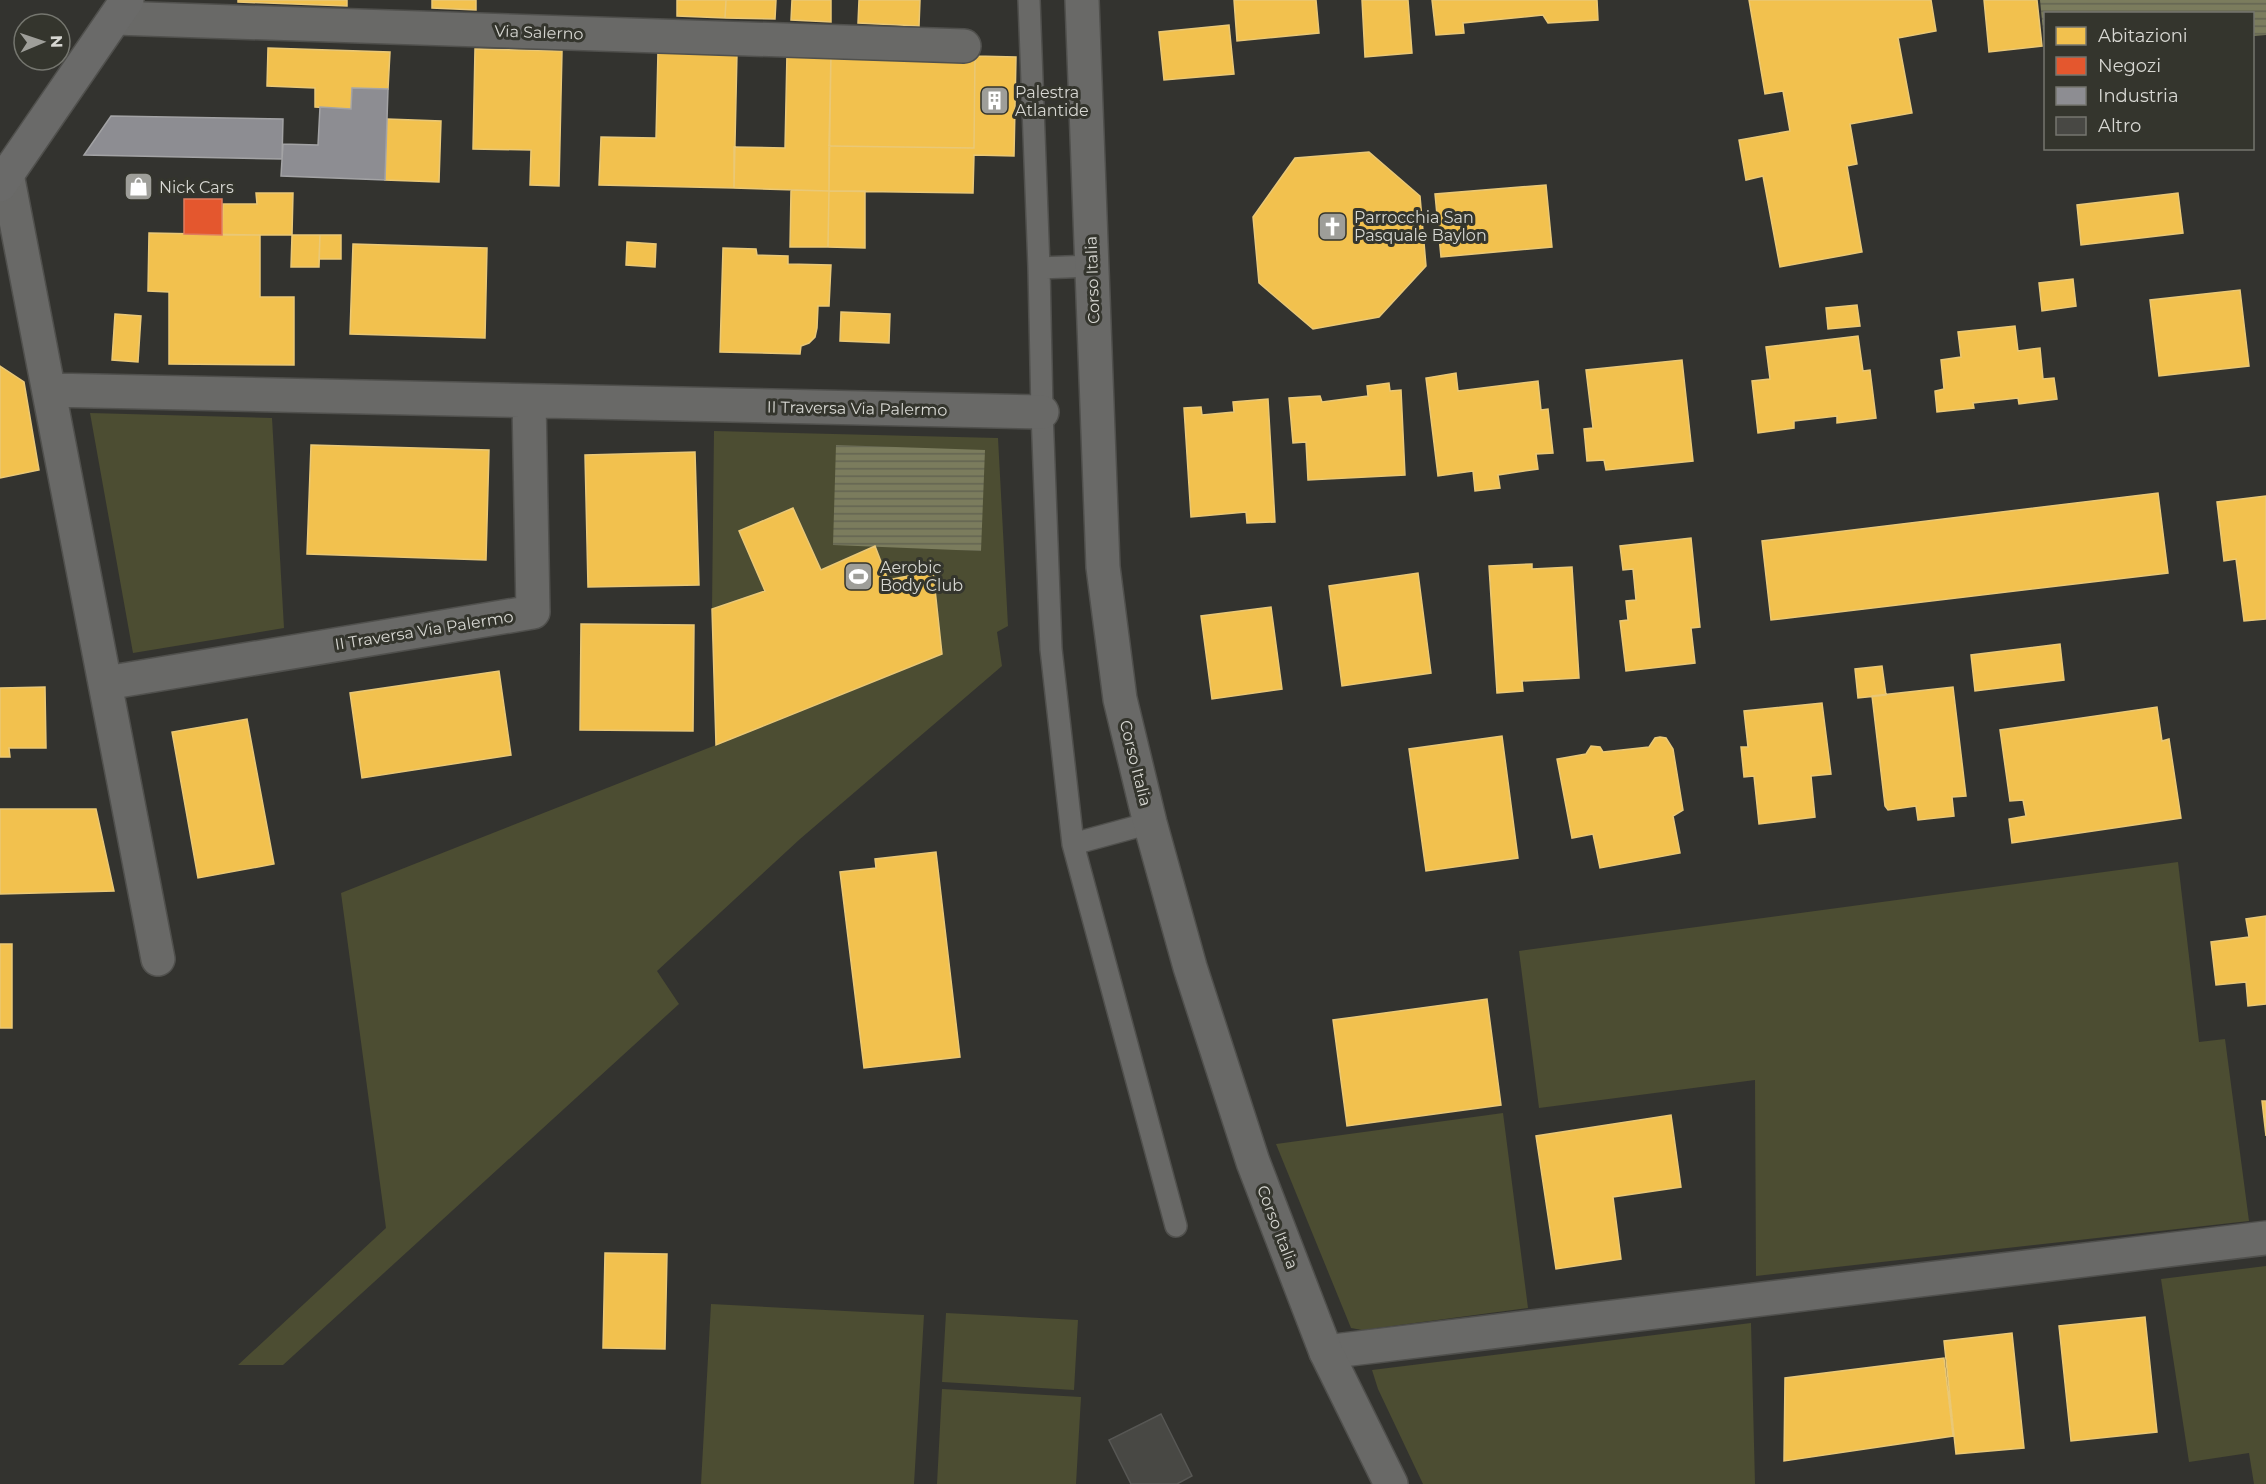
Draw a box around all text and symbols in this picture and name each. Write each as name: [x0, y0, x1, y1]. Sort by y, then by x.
north arrow: [12, 12, 72, 72]
legend: [2044, 12, 2254, 150]
street label: Via Salerno: [494, 21, 584, 44]
text: Abitazioni: [2098, 25, 2188, 47]
text: N: [47, 35, 66, 48]
text: Negozi: [2098, 55, 2161, 77]
place label: Palestra Atlantide: [1015, 83, 1089, 120]
building icon: Palestra Atlantide: [978, 85, 1010, 117]
text: Industria: [2098, 85, 2179, 107]
text: Altro: [2098, 115, 2141, 137]
shop icon: Nick Cars: [122, 171, 154, 203]
place label: Nick Cars: [159, 178, 234, 197]
place label: Parrocchia San Pasquale Baylon: [1354, 208, 1487, 245]
church icon: Parrocchia San Pasquale Baylon: [1317, 210, 1349, 242]
street label: Corso Italia: [1081, 236, 1104, 324]
street label: II Traversa Via Palermo: [767, 397, 947, 420]
place label: Aerobic Body Club: [880, 558, 963, 595]
sports icon: Aerobic Body Club: [843, 560, 875, 592]
street label: II Traversa Via Palermo: [333, 607, 515, 654]
street label: Corso Italia: [1116, 718, 1155, 808]
street label: Corso Italia: [1253, 1183, 1302, 1272]

